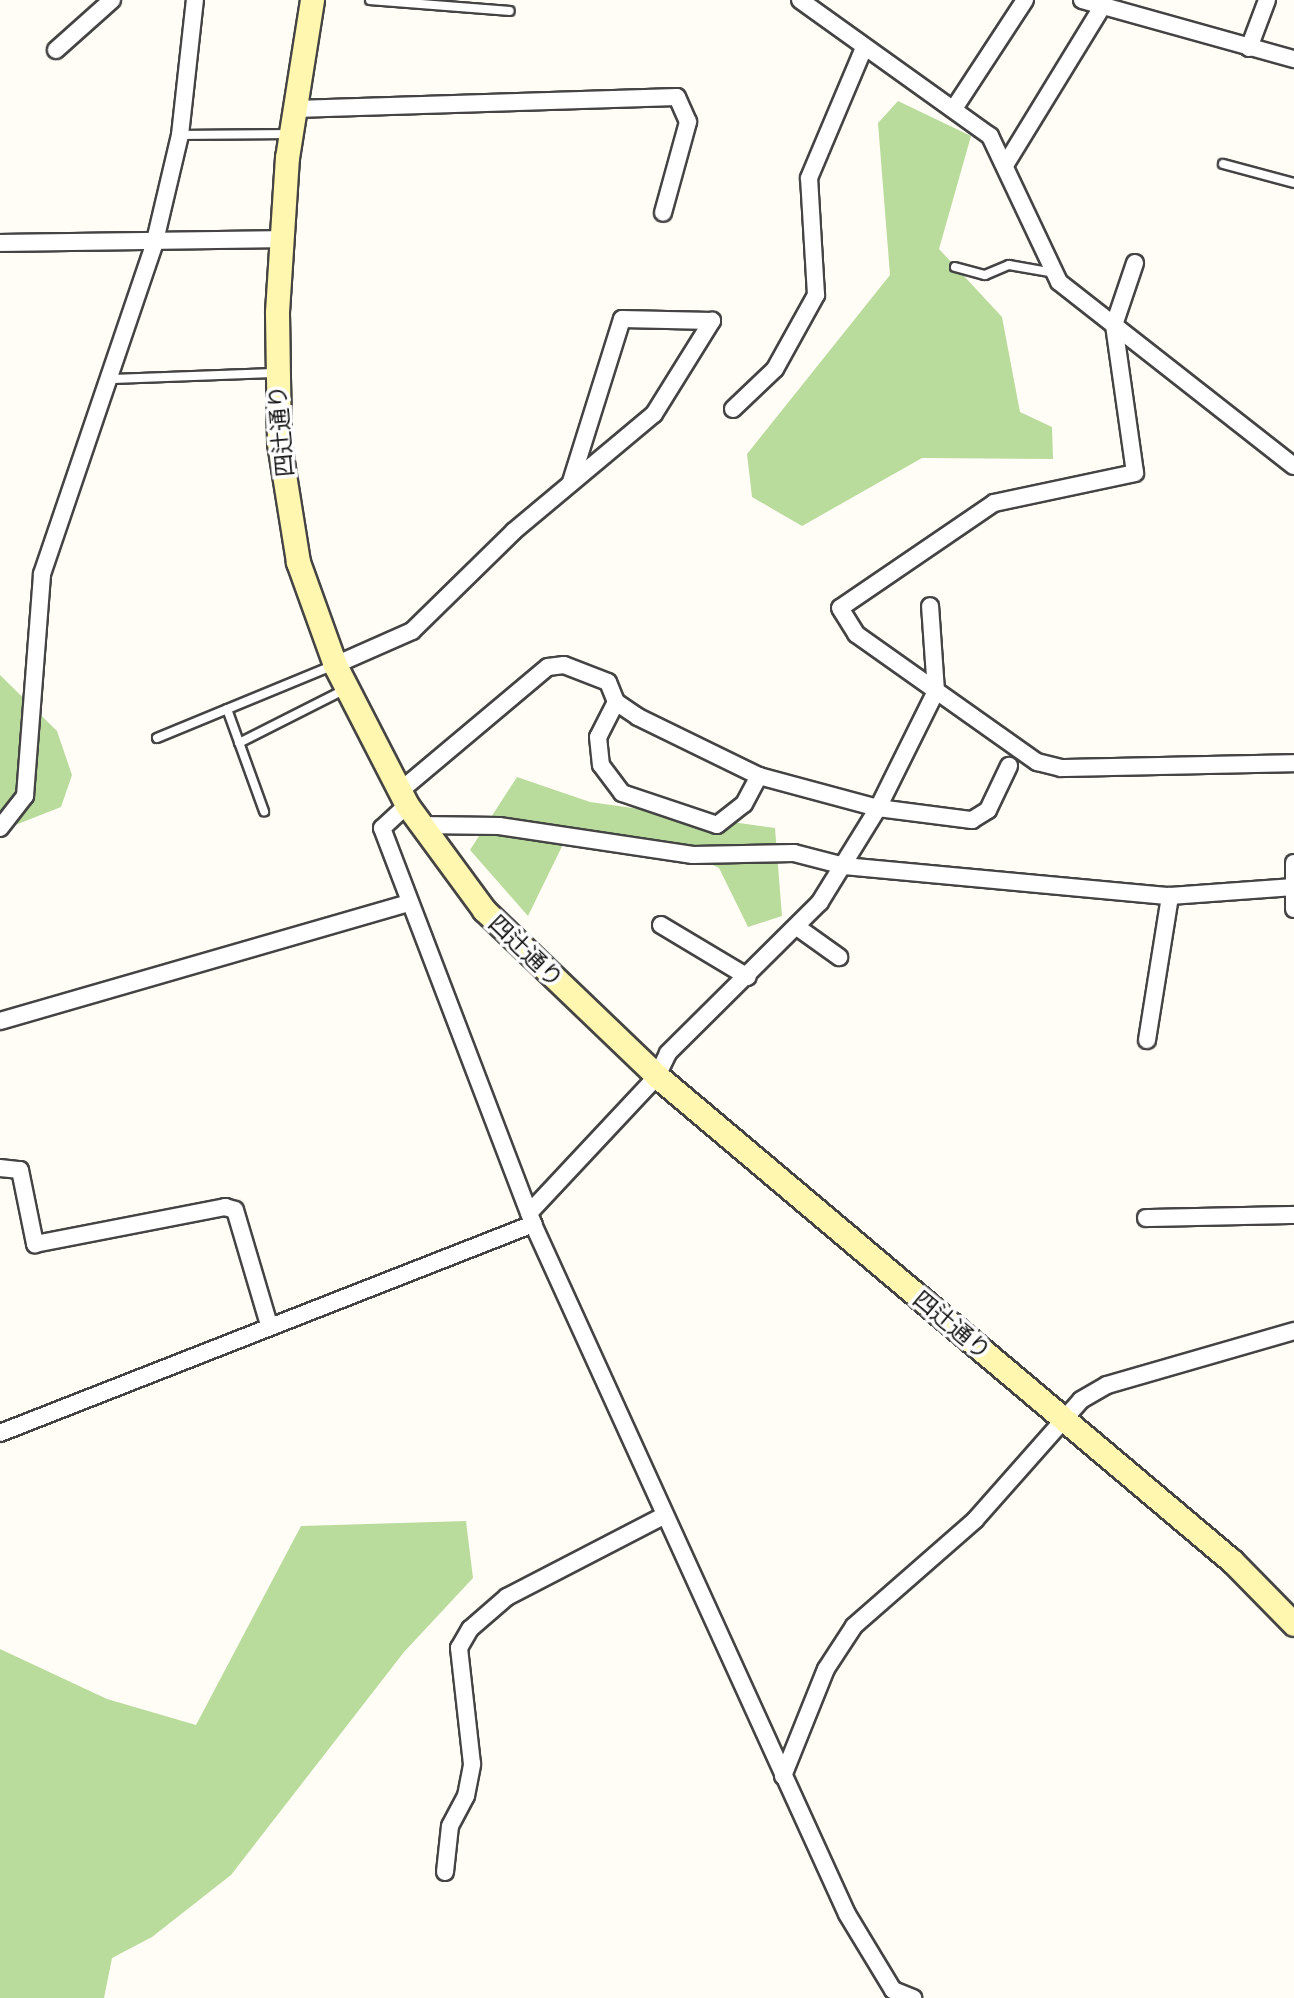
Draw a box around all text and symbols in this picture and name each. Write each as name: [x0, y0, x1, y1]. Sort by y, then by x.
street label: 四辻通り: [263, 384, 299, 478]
street label: 四辻通り: [483, 909, 569, 993]
street label: 四辻通り: [908, 1285, 996, 1365]

